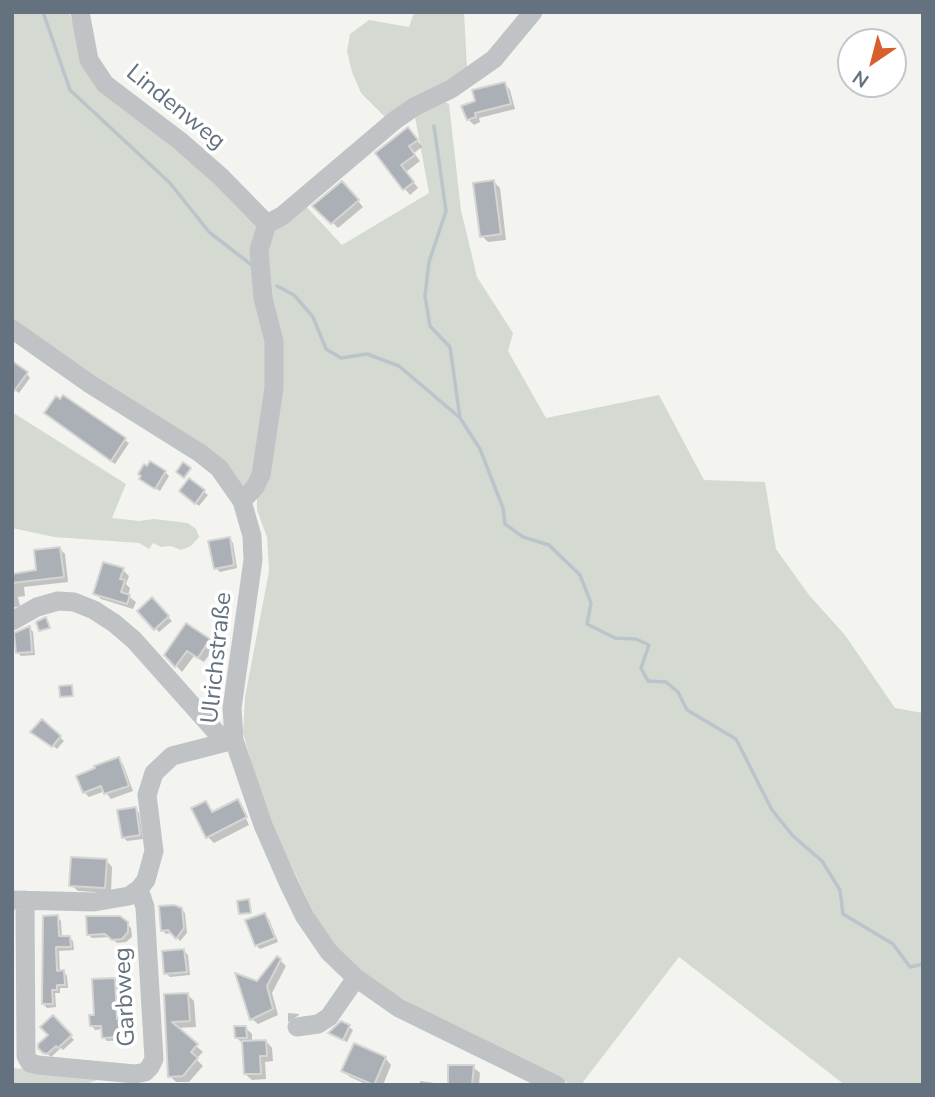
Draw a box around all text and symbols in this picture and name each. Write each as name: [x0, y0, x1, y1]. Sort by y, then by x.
north arrow: [837, 28, 907, 98]
street label: Lindenweg: [120, 59, 230, 157]
text: N: [848, 64, 874, 93]
street label: Ulrichstraße: [197, 591, 239, 725]
street label: Garbweg: [109, 947, 143, 1047]

